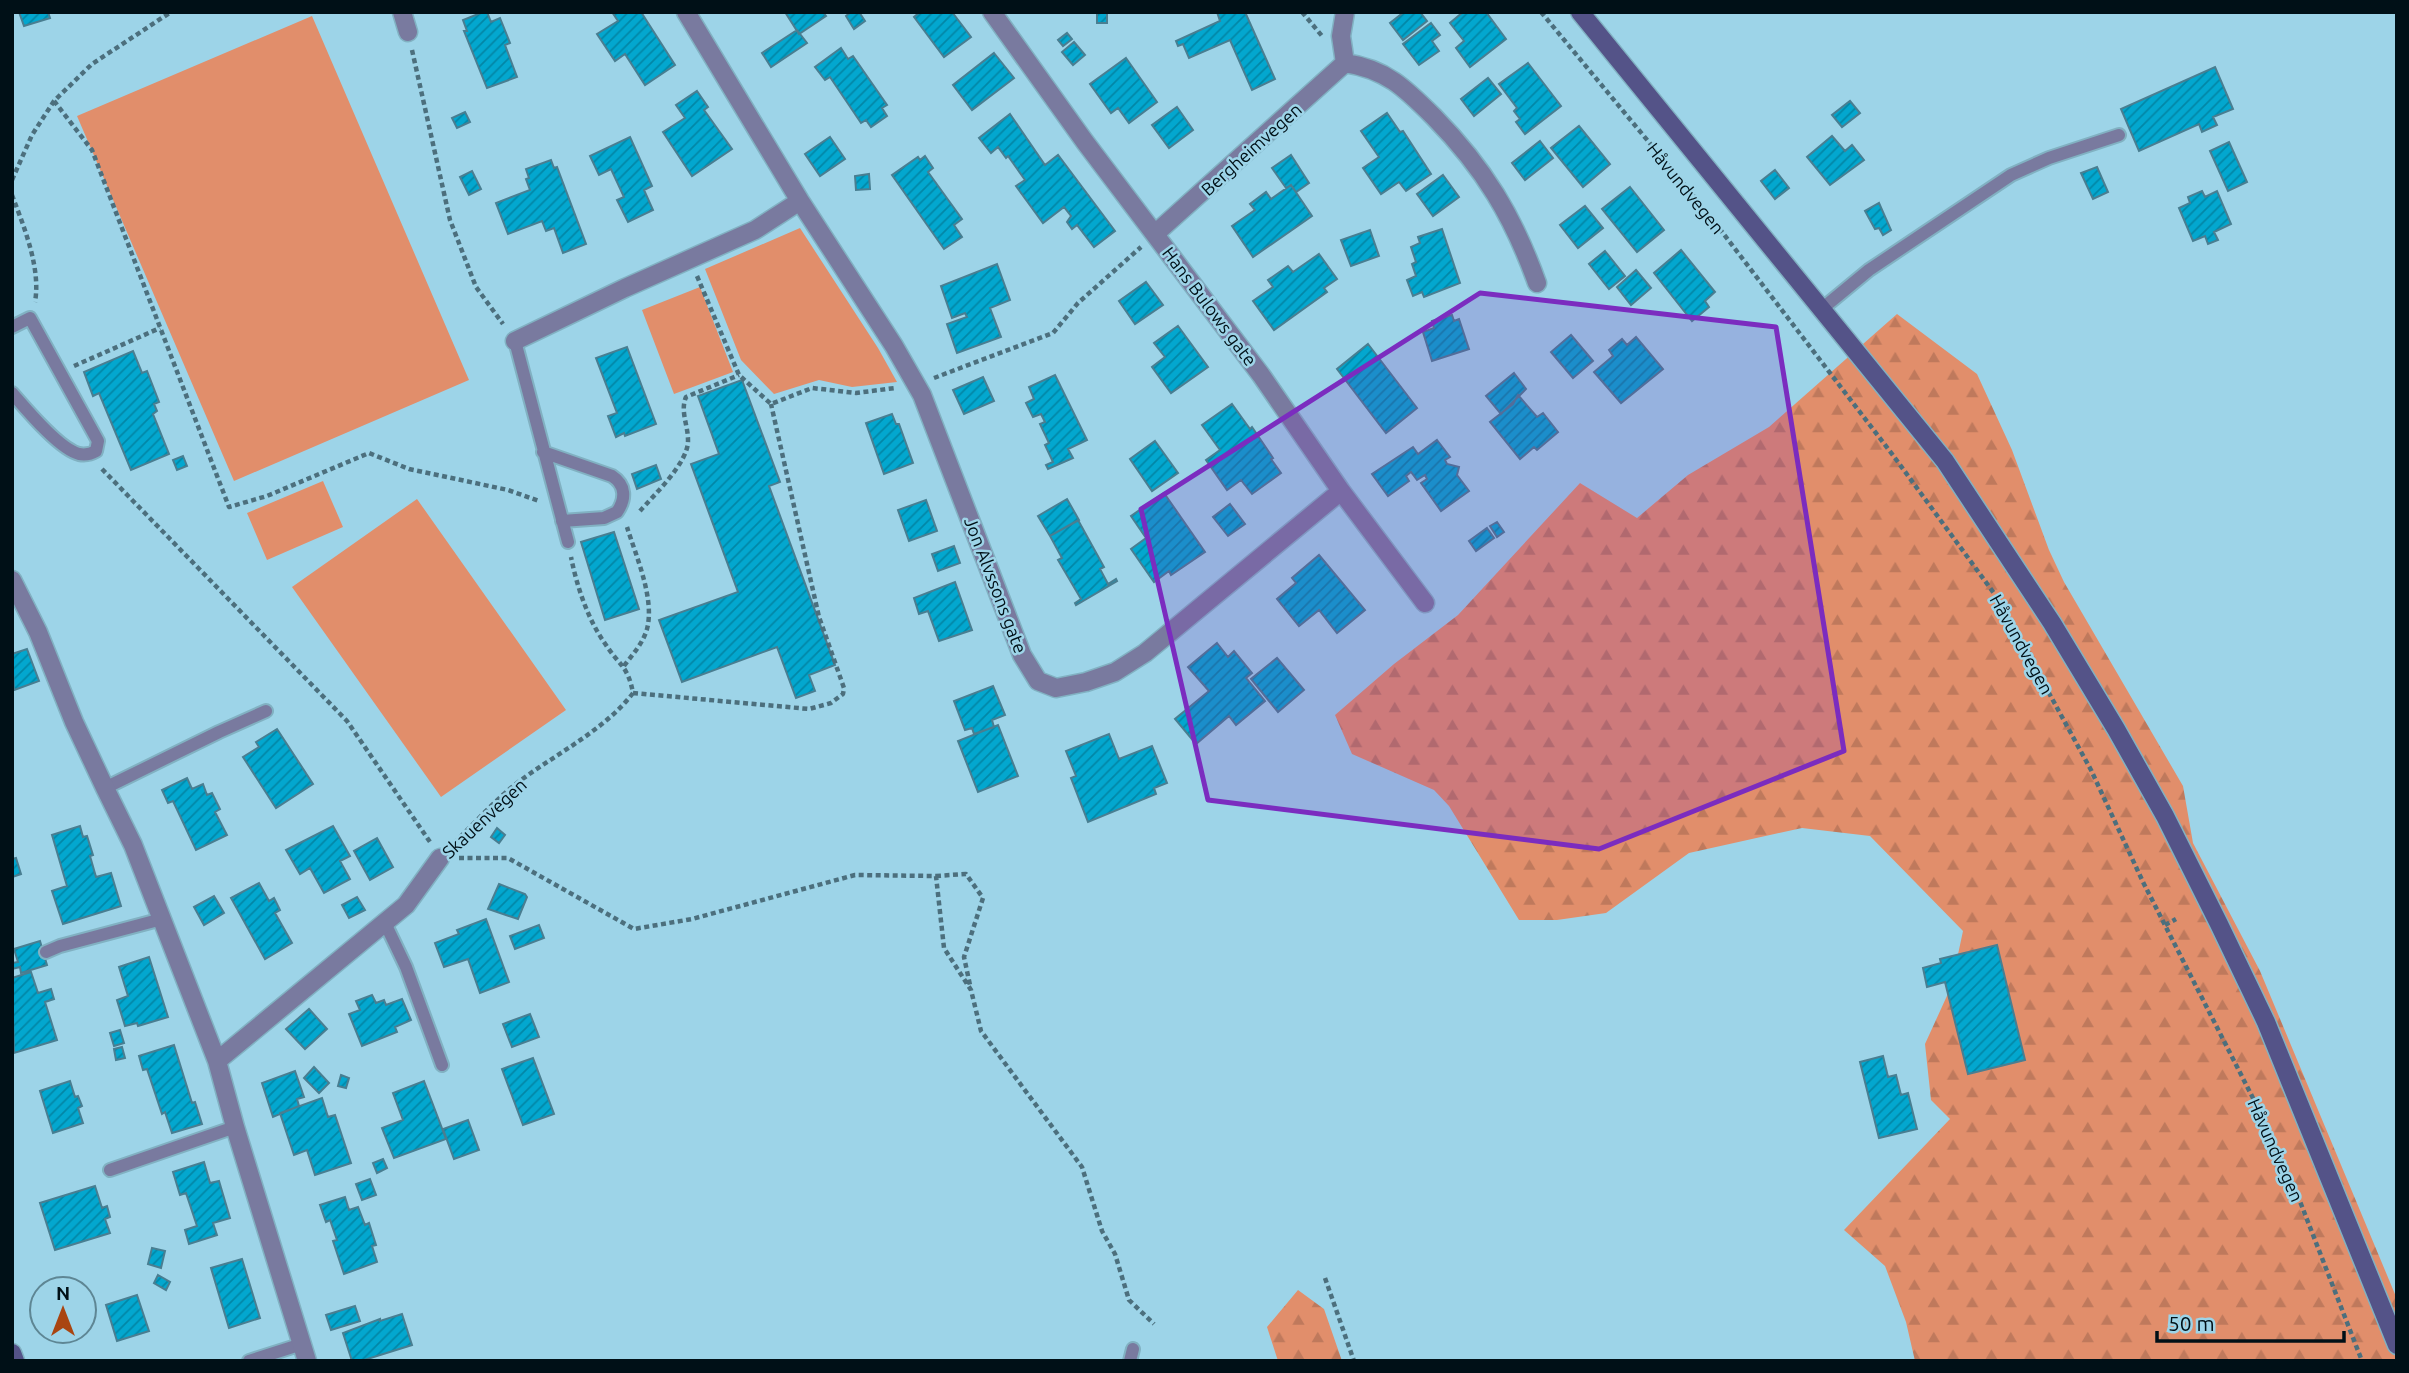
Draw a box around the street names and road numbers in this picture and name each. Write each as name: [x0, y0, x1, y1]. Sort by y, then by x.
street label: Bergheimvegen: [1197, 99, 1305, 199]
street label: Håvundvegen: [1643, 139, 1729, 237]
street label: Hans Bulows gate: [1159, 243, 1261, 369]
street label: Jon Alvssons gate: [961, 514, 1031, 656]
street label: Håvundvegen: [1986, 591, 2058, 697]
street label: Skauenvegen: [438, 774, 530, 862]
street label: Håvundvegen: [2244, 1095, 2308, 1205]

